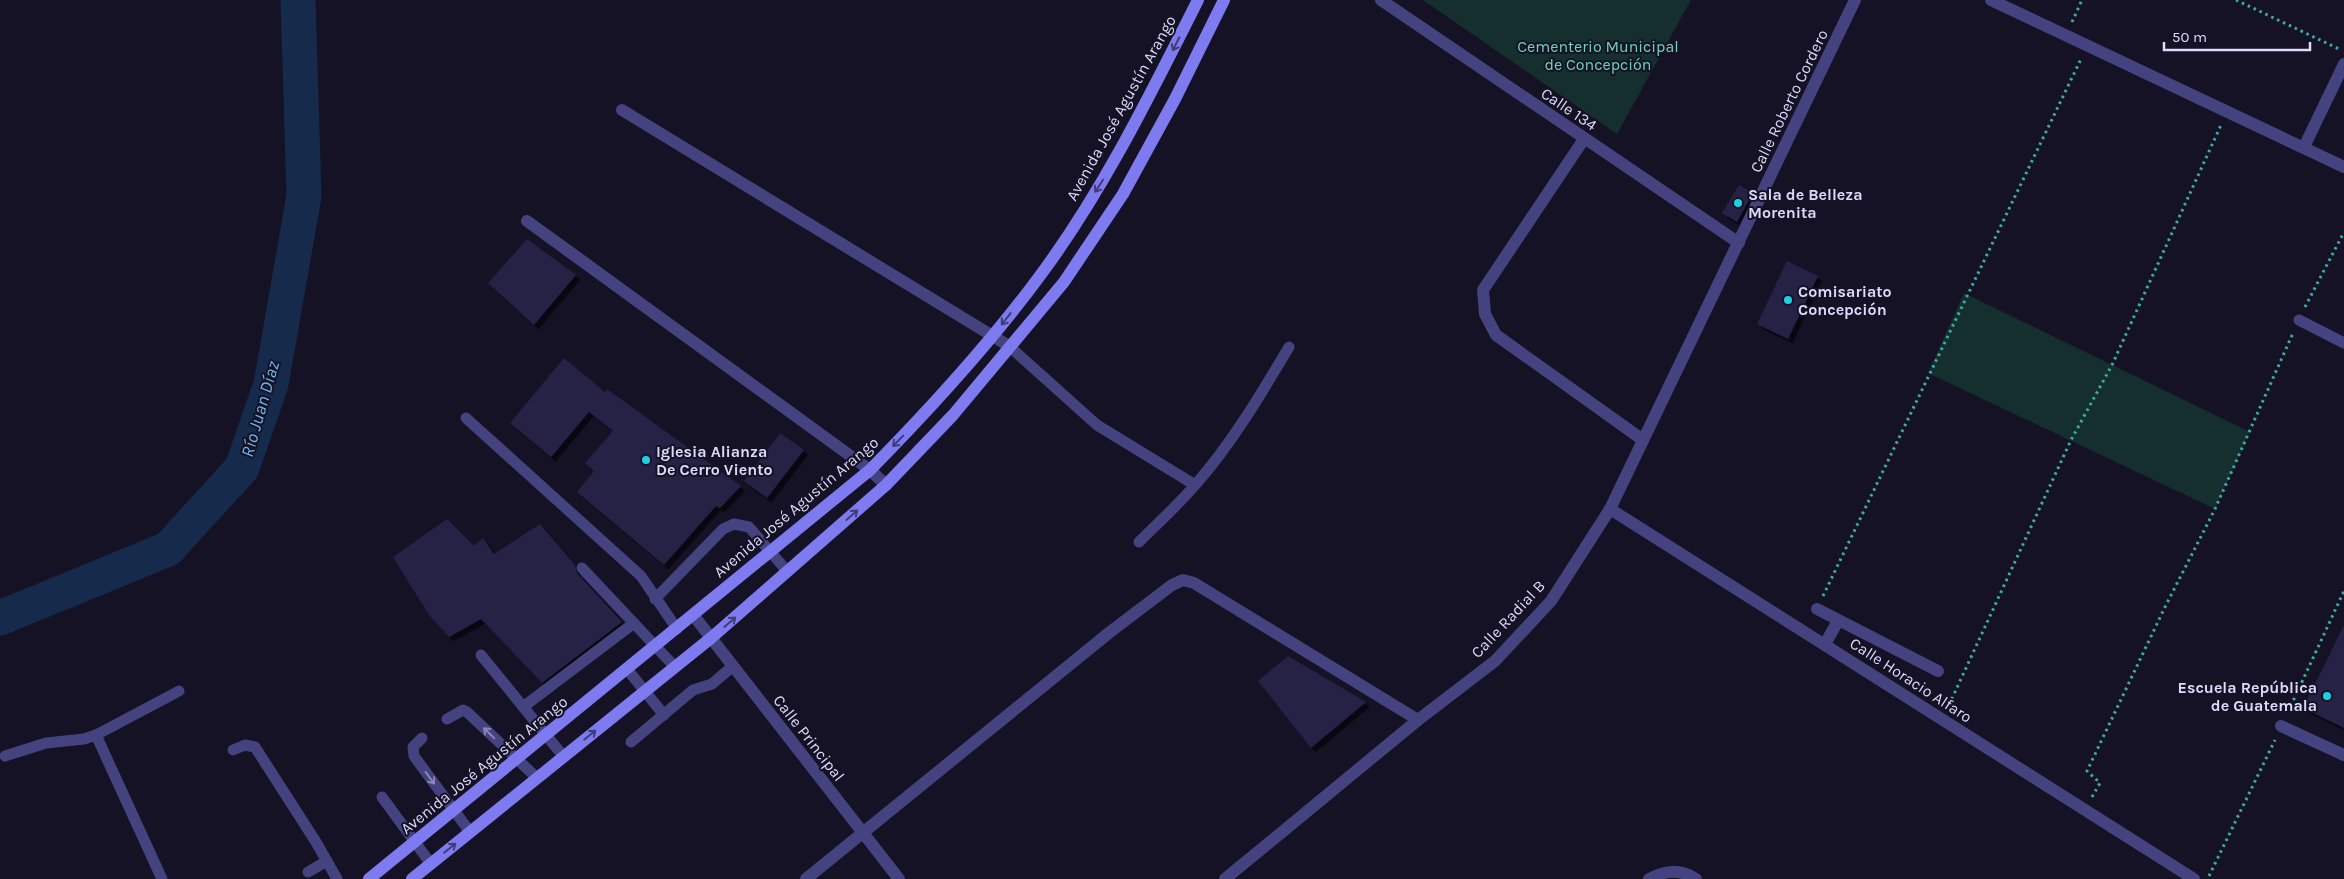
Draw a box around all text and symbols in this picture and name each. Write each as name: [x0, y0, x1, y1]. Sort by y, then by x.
street label: Avenida José Agustín Arango: [1062, 12, 1180, 204]
scale bar: [2164, 20, 2310, 52]
street label: Calle Roberto Cordero: [1746, 26, 1832, 176]
text: 50 m: [2172, 28, 2207, 46]
one-way arrow: [1171, 36, 1181, 51]
park label: Cementerio Municipal de Concepción: [1517, 37, 1679, 74]
street label: Calle 134: [1537, 83, 1601, 135]
one-way arrow: [1094, 179, 1104, 193]
place label: Sala de Belleza Morenita: [1748, 185, 1863, 222]
marker: Sala de Belleza Morenita: [1732, 197, 1744, 209]
place label: Comisariato Concepción: [1798, 282, 1892, 319]
marker: Comisariato Concepción: [1782, 294, 1794, 306]
one-way arrow: [1000, 313, 1011, 326]
water label: Río Juan Díaz: [236, 358, 284, 460]
street label: Avenida José Agustín Arango: [710, 433, 882, 581]
one-way arrow: [892, 435, 904, 447]
place label: Iglesia Alianza De Cerro Viento: [656, 442, 773, 479]
marker: Iglesia Alianza De Cerro Viento: [640, 454, 652, 466]
one-way arrow: [845, 509, 858, 520]
street label: Calle Radial B: [1467, 576, 1549, 662]
one-way arrow: [723, 616, 736, 627]
street label: Calle Horacio Alfaro: [1846, 633, 1976, 727]
place label: Escuela República de Guatemala: [2178, 678, 2317, 715]
marker: Escuela República de Guatemala: [2321, 690, 2333, 702]
street label: Calle Principal: [769, 691, 849, 785]
street label: Avenida José Agustín Arango: [397, 692, 571, 838]
one-way arrow: [482, 727, 495, 739]
one-way arrow: [583, 730, 596, 741]
one-way arrow: [425, 771, 436, 784]
one-way arrow: [443, 843, 456, 854]

